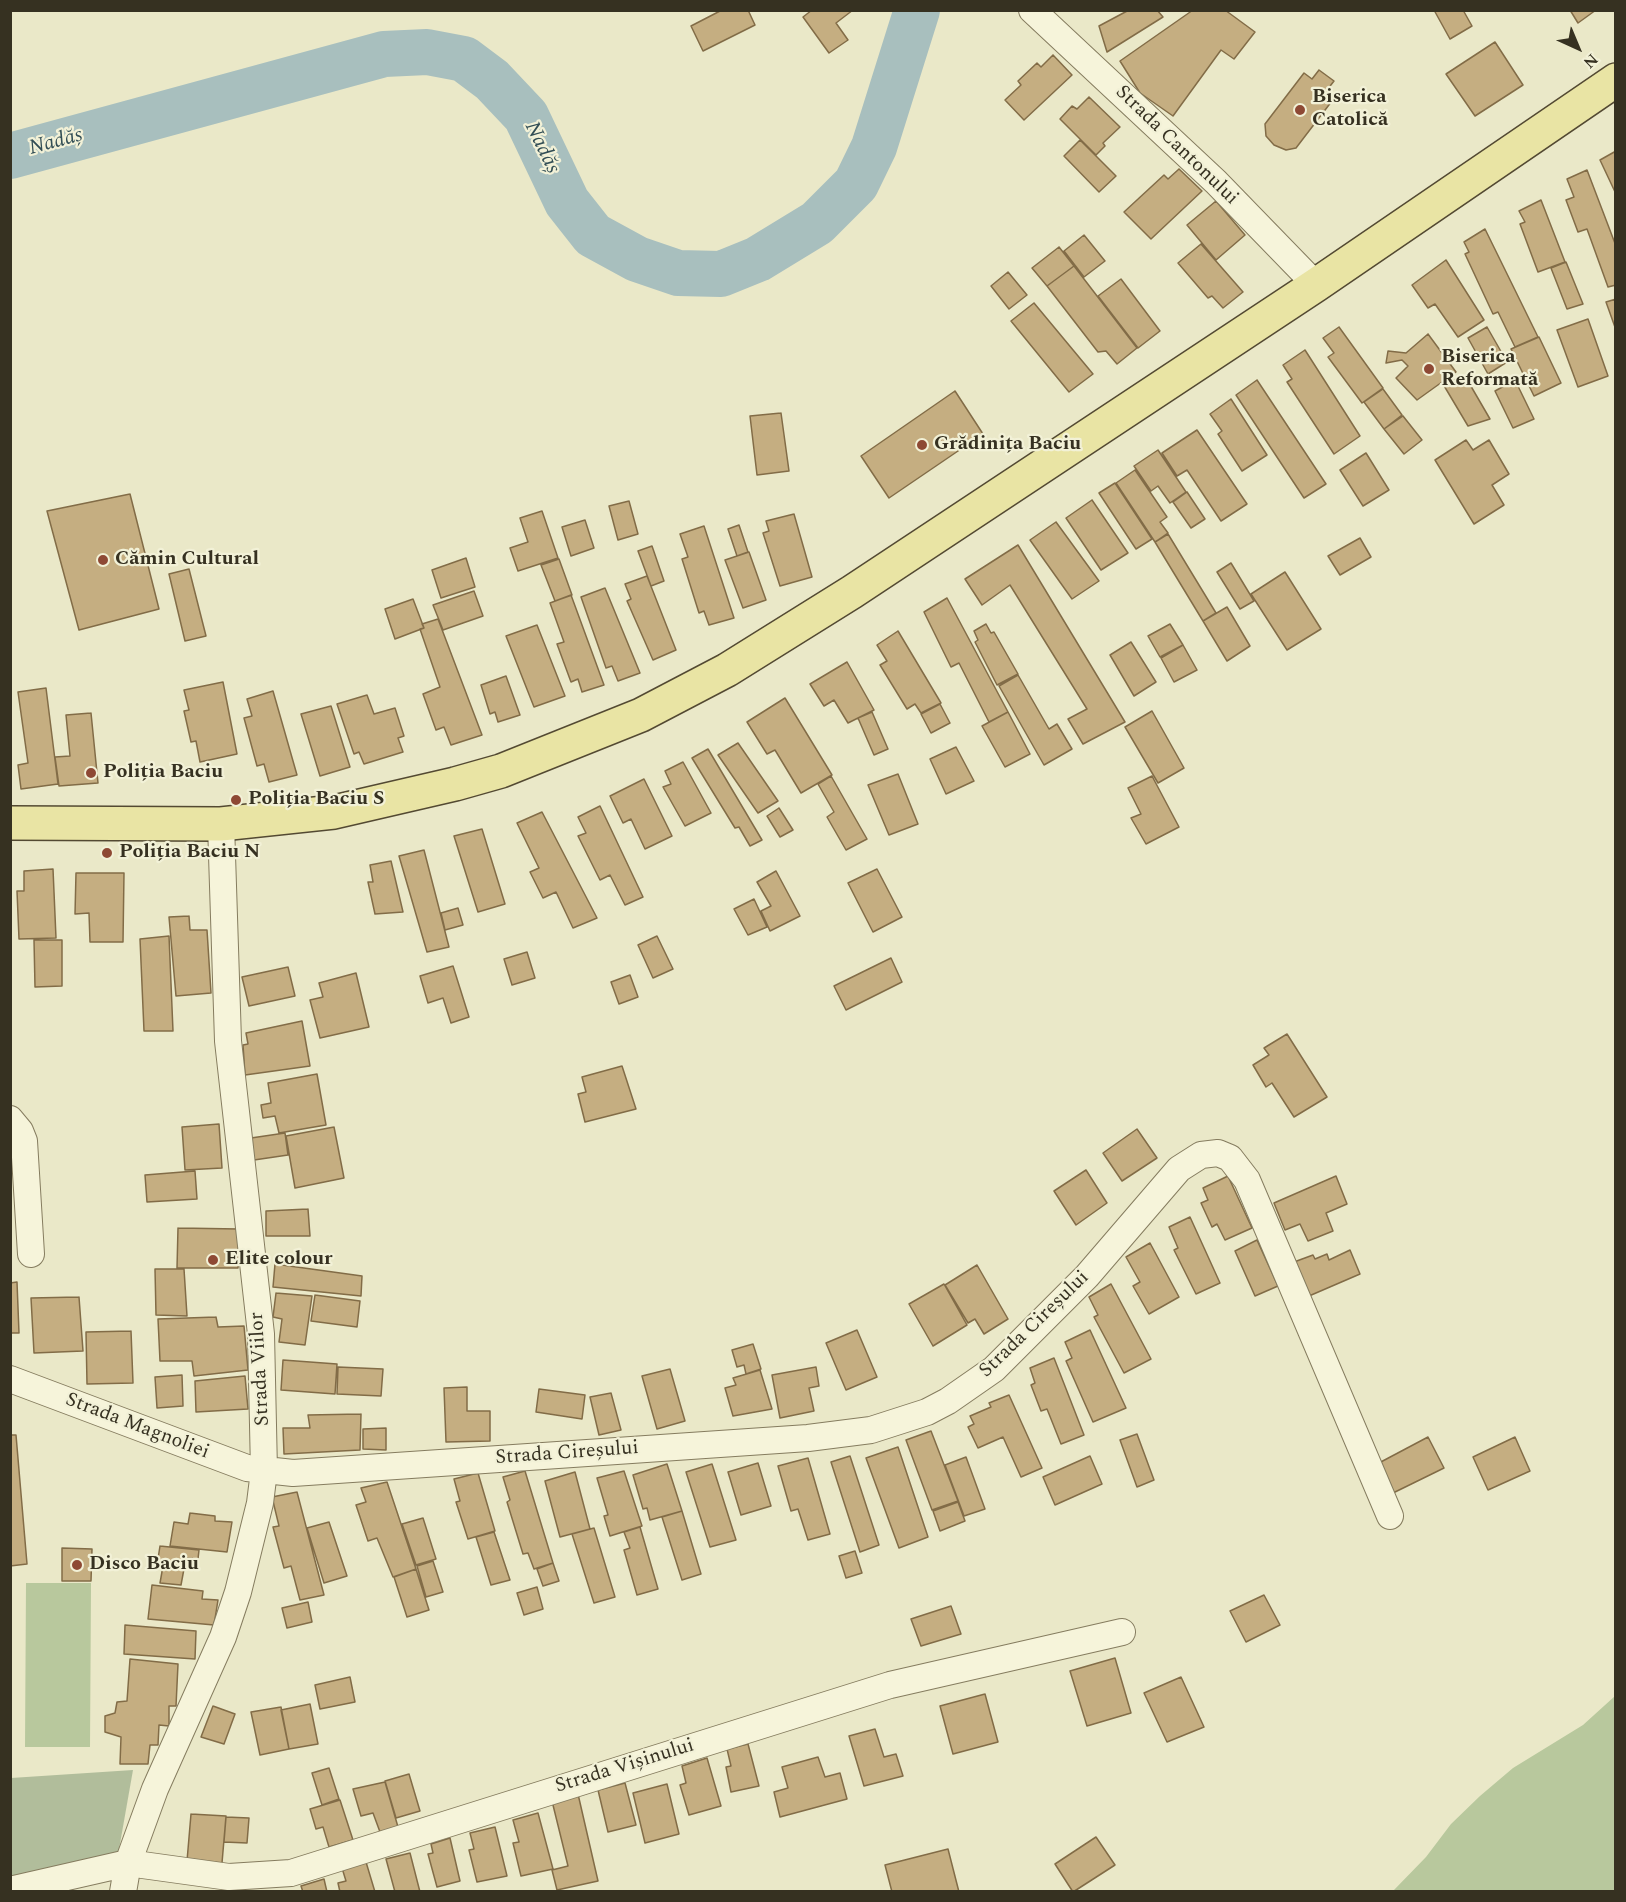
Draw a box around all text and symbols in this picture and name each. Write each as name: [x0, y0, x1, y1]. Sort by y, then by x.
north arrow: [1548, 18, 1608, 78]
text: N: [1577, 48, 1604, 74]
street label: Strada Cantonului: [1109, 81, 1243, 211]
place label: Biserica Catolică: [1312, 86, 1388, 133]
marker: Biserica Catolică: [1293, 103, 1307, 117]
water label: Nadăș: [518, 118, 564, 178]
water label: Nadăș: [26, 124, 86, 162]
place label: Biserica Reformată: [1441, 346, 1538, 393]
marker: Biserica Reformată: [1422, 362, 1436, 376]
place label: Grădinița Baciu: [934, 433, 1081, 457]
marker: Grădinița Baciu: [915, 438, 929, 452]
place label: Cămin Cultural: [115, 548, 259, 572]
marker: Cămin Cultural: [96, 553, 110, 567]
place label: Poliția Baciu: [103, 761, 223, 785]
marker: Poliția Baciu: [84, 766, 98, 780]
place label: Poliția Baciu S: [248, 788, 384, 812]
marker: Poliția Baciu S: [229, 793, 243, 807]
place label: Poliția Baciu N: [119, 841, 260, 865]
marker: Poliția Baciu N: [100, 846, 114, 860]
place label: Elite colour: [225, 1248, 333, 1272]
marker: Elite colour: [206, 1253, 220, 1267]
street label: Strada Cireșului: [975, 1266, 1095, 1384]
street label: Strada Viilor: [246, 1311, 276, 1427]
street label: Strada Magnoliei: [62, 1389, 212, 1465]
street label: Strada Cireșului: [495, 1437, 639, 1471]
place label: Disco Baciu: [89, 1553, 199, 1577]
marker: Disco Baciu: [70, 1558, 84, 1572]
street label: Strada Vișinului: [553, 1734, 697, 1800]

